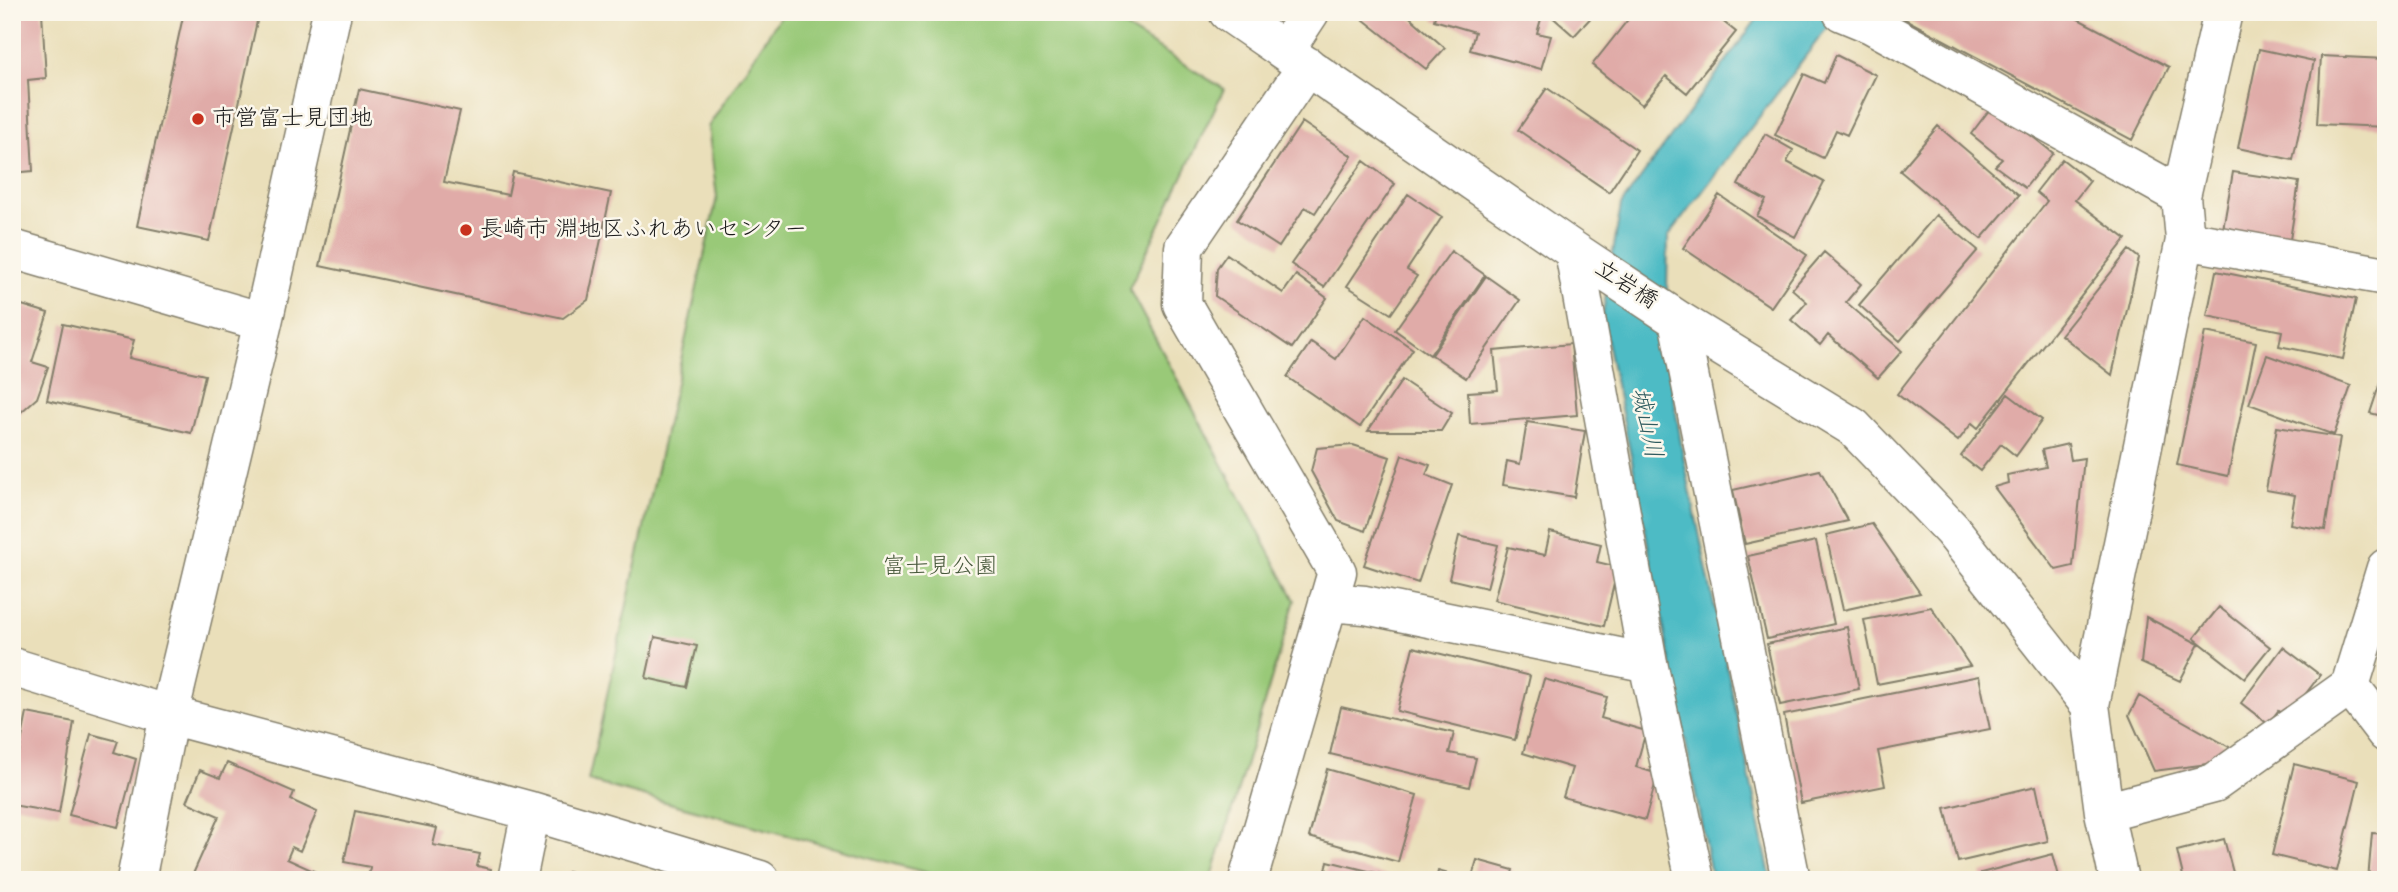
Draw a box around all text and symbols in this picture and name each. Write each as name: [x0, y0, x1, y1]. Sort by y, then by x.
place label: 市営富士見団地: [212, 104, 373, 134]
marker: 市営富士見団地: [190, 111, 206, 127]
place label: 長崎市 淵地区ふれあいセンター: [480, 215, 807, 245]
marker: 長崎市 淵地区ふれあいセンター: [458, 222, 474, 238]
street label: 立岩橋: [1589, 254, 1663, 316]
water label: 城山川: [1623, 385, 1669, 461]
park label: 富士見公園: [883, 552, 998, 582]

